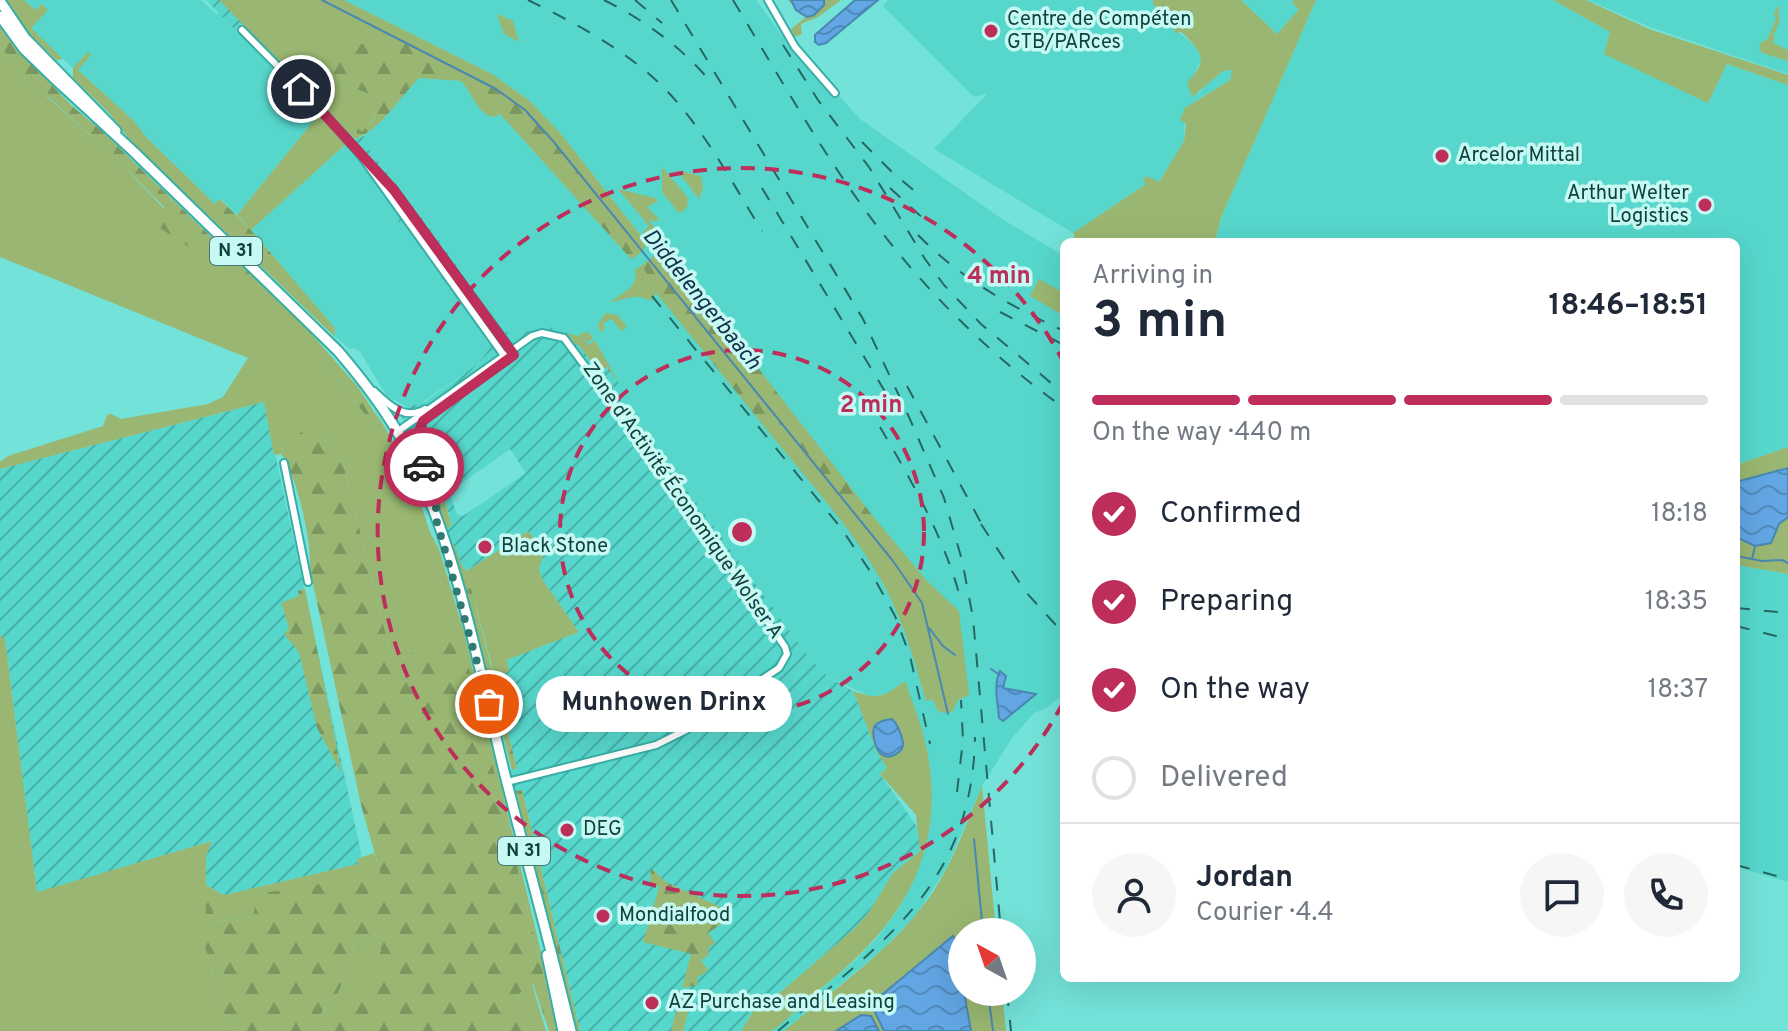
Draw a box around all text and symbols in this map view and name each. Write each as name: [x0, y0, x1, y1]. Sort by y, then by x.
place label: Centre de Compéten GTB/PARces: [1007, 7, 1191, 56]
marker: Centre de Compéten GTB/PARces: [982, 22, 1000, 40]
pin: [267, 55, 335, 123]
icon: home: [279, 67, 323, 111]
place label: Arcelor Mittal: [1458, 143, 1580, 169]
marker: Arcelor Mittal: [1433, 147, 1451, 165]
place label: Arthur Welter Logistics: [1567, 181, 1689, 230]
marker: Arthur Welter Logistics: [1696, 196, 1714, 214]
water label: Diddelengerbaach: [636, 224, 766, 376]
road number: N 31: [210, 237, 262, 265]
text: Arriving in: [1092, 260, 1213, 293]
text: 4 min: [967, 262, 1031, 292]
text: 18:46–18:51: [1549, 288, 1708, 325]
text: 3 min: [1092, 290, 1227, 356]
street label: Zone d'Activité Économique Wolser A: [576, 356, 790, 645]
text: 2 min: [840, 391, 902, 421]
text: On the way · 440 m: [1092, 417, 1311, 450]
courier: [384, 427, 464, 507]
icon: car: [402, 445, 446, 489]
icon: check: [1092, 492, 1136, 536]
text: Confirmed: [1160, 496, 1302, 533]
text: 18:18: [1651, 498, 1708, 531]
centre of rings: [728, 518, 756, 546]
place label: Black Stone: [501, 534, 608, 560]
marker: Black Stone: [476, 538, 494, 556]
icon: check: [1092, 580, 1136, 624]
text: Preparing: [1160, 584, 1293, 621]
text: 18:35: [1645, 586, 1708, 619]
icon: check: [1092, 668, 1136, 712]
pin: [455, 670, 523, 738]
text: On the way: [1160, 672, 1310, 709]
text: 18:37: [1648, 674, 1708, 707]
callout: Munhowen Drinx: [537, 676, 793, 732]
icon: bag: [467, 682, 511, 726]
text: Munhowen Drinx: [562, 687, 766, 720]
text: Delivered: [1160, 760, 1288, 797]
place label: DEG: [583, 817, 622, 843]
marker: DEG: [558, 821, 576, 839]
road number: N 31: [498, 837, 550, 865]
button: person: [1092, 853, 1176, 937]
button: chat: [1520, 853, 1604, 937]
button: phone: [1624, 853, 1708, 937]
text: Jordan: [1196, 860, 1293, 897]
text: Courier · 4.4: [1196, 897, 1334, 930]
place label: Mondialfood: [619, 903, 730, 929]
marker: Mondialfood: [594, 907, 612, 925]
north arrow: [948, 918, 1036, 1006]
map controls: [948, 918, 1036, 1006]
place label: AZ Purchase and Leasing: [668, 990, 895, 1016]
marker: AZ Purchase and Leasing: [643, 994, 661, 1012]

